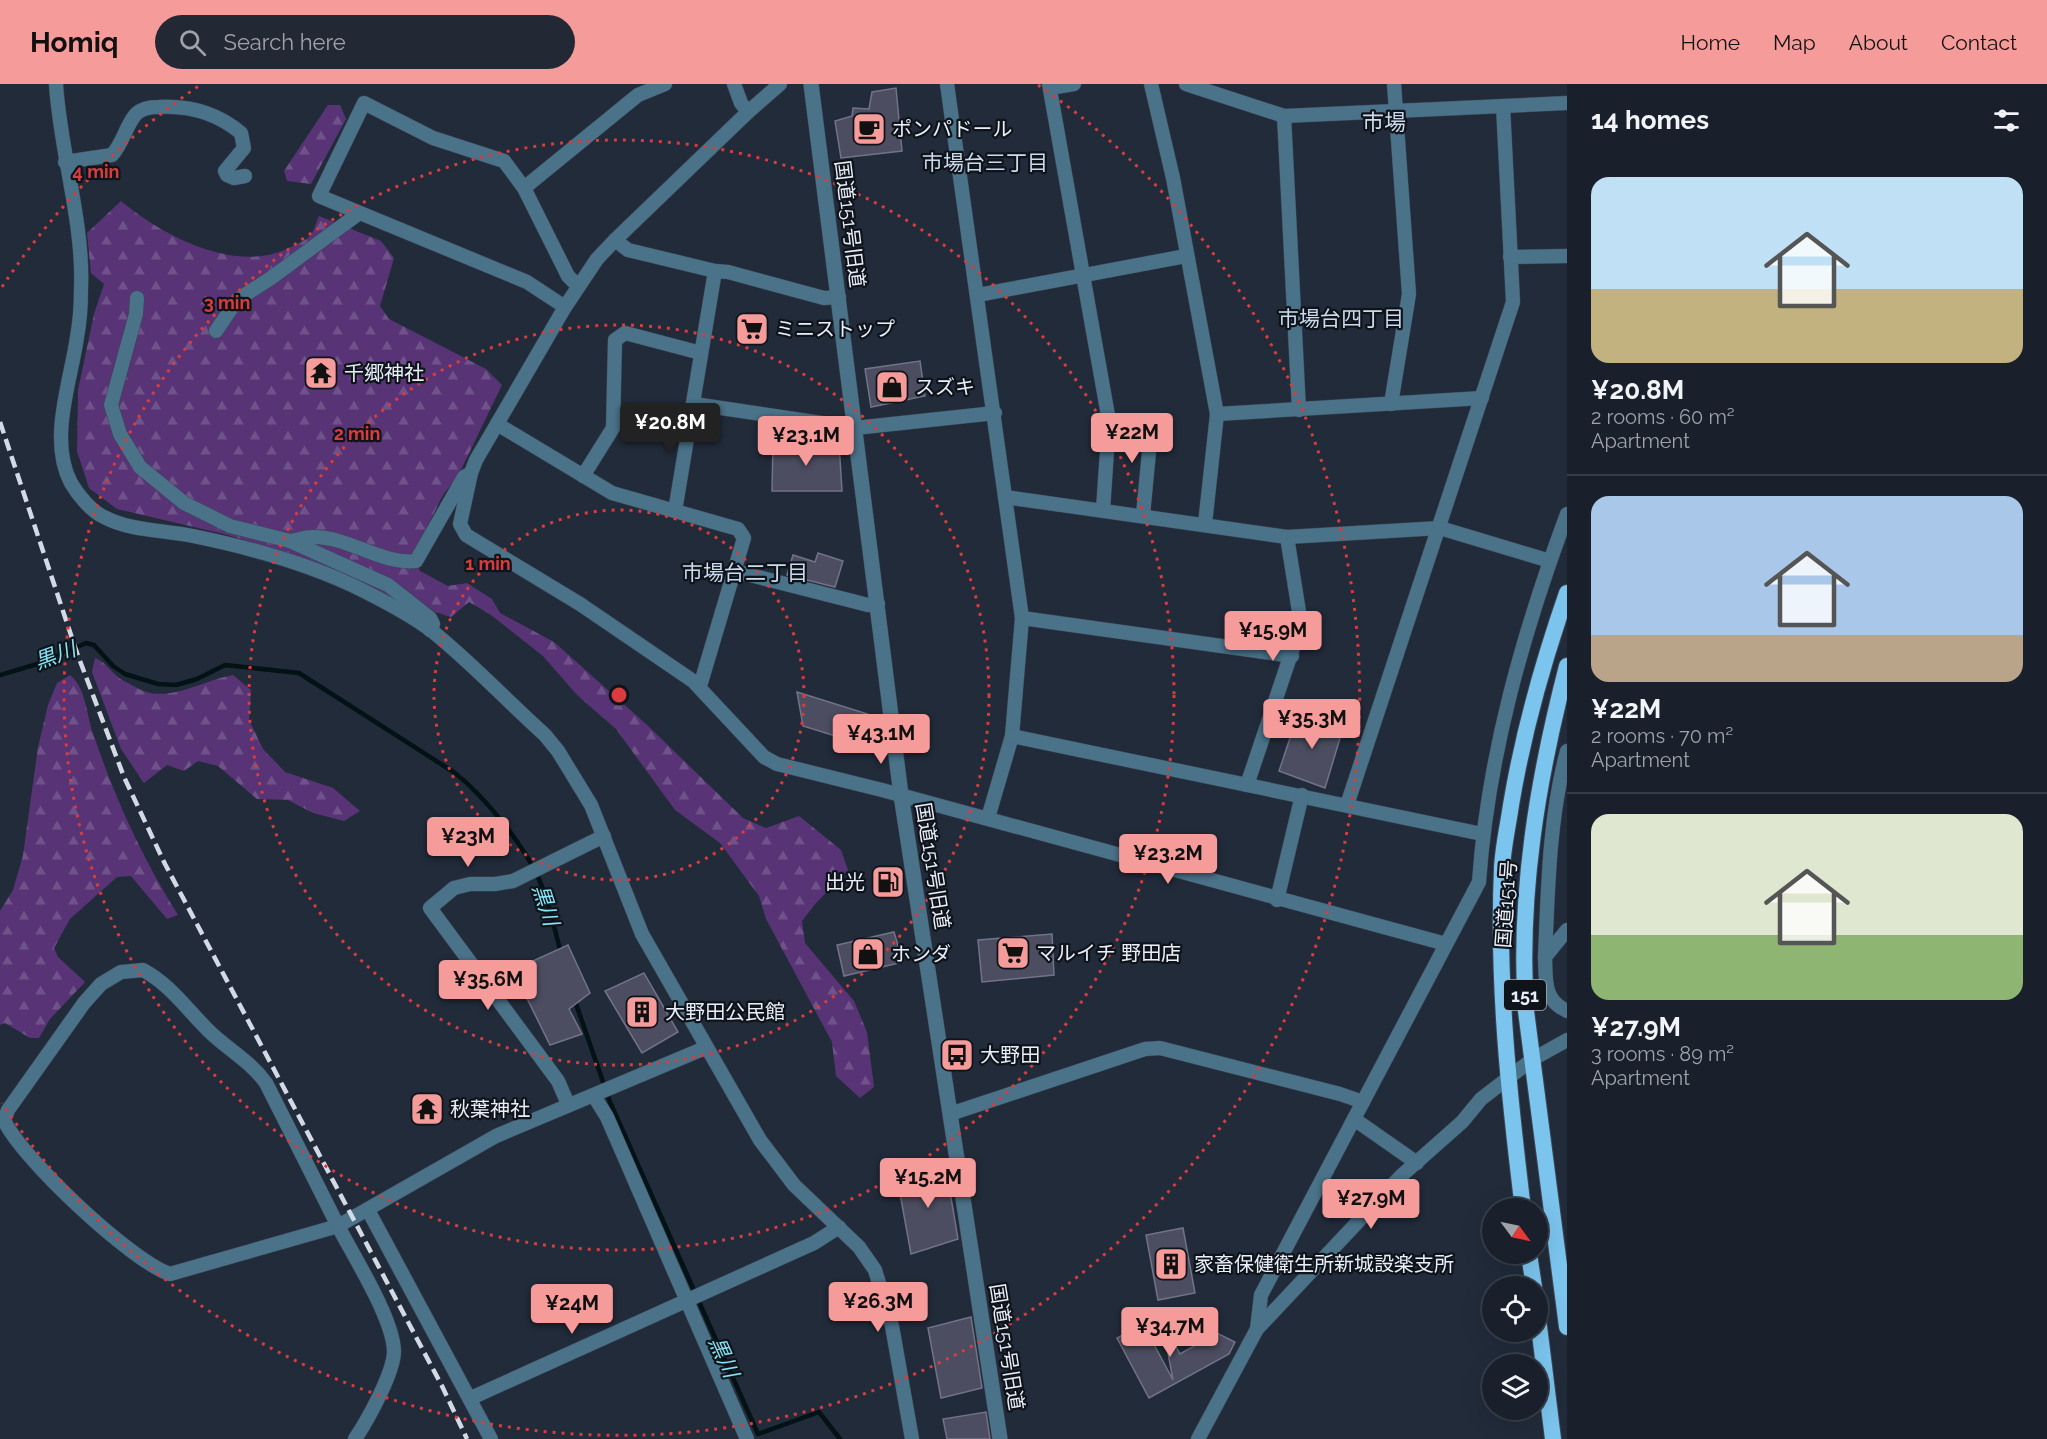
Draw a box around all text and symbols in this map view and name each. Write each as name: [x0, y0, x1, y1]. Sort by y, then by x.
search box: [155, 15, 575, 69]
text: Homiq: [30, 26, 119, 59]
icon: search: [176, 26, 209, 59]
text: Search here: [224, 29, 346, 55]
text: Home: [1681, 30, 1740, 55]
text: Map: [1773, 30, 1816, 55]
text: About: [1849, 30, 1908, 55]
text: Contact: [1941, 30, 2017, 55]
icon: filters: [1990, 104, 2023, 137]
text: 14 homes: [1591, 105, 1709, 135]
district label: 市場: [1362, 109, 1406, 135]
cafe icon: ポンパドール: [851, 111, 887, 147]
place label: ポンパドール: [892, 117, 1013, 141]
district label: 市場台三丁目: [922, 150, 1048, 175]
street label: 国道151号旧道: [830, 159, 870, 289]
text: 4 min: [73, 161, 119, 182]
icon: home: [1753, 216, 1861, 324]
text: 3 min: [204, 292, 250, 313]
district label: 市場台四丁目: [1278, 306, 1404, 331]
supermarket icon: ミニストップ: [734, 311, 770, 347]
place label: ミニストップ: [775, 317, 895, 341]
temple icon: 千郷神社: [303, 355, 339, 391]
place label: 千郷神社: [344, 361, 424, 385]
shop icon: スズキ: [874, 369, 910, 405]
place label: スズキ: [915, 375, 975, 399]
text: ¥20.8M: [1591, 375, 1684, 405]
pin: ¥20.8M: [621, 403, 719, 454]
text: 2 rooms · 60 m²: [1591, 405, 1735, 429]
text: ¥20.8M: [634, 410, 706, 434]
pin: ¥22M: [1096, 413, 1168, 464]
pin: ¥23.1M: [757, 416, 855, 467]
text: ¥22M: [1105, 420, 1159, 444]
text: 2 min: [334, 423, 380, 444]
text: ¥23.1M: [772, 423, 840, 447]
text: Apartment: [1591, 429, 1690, 453]
icon: home: [1753, 535, 1861, 643]
text: 1 min: [465, 553, 511, 574]
district label: 市場台二丁目: [682, 560, 808, 585]
pin: ¥15.9M: [1224, 611, 1322, 662]
text: ¥15.9M: [1239, 618, 1307, 642]
water label: 黒川: [31, 635, 81, 674]
centre of rings: [609, 685, 629, 705]
text: ¥22M: [1591, 694, 1661, 724]
pin: ¥35.3M: [1263, 699, 1361, 750]
text: ¥35.3M: [1277, 706, 1347, 730]
pin: ¥43.1M: [832, 714, 930, 765]
text: ¥43.1M: [847, 721, 915, 745]
text: 2 rooms · 70 m²: [1591, 724, 1733, 748]
text: Apartment: [1591, 748, 1690, 772]
street label: 国道151号旧道: [911, 801, 955, 931]
pin: ¥23M: [432, 817, 504, 868]
text: ¥23M: [441, 824, 495, 848]
pin: ¥23.2M: [1119, 834, 1217, 885]
text: ¥23.2M: [1133, 841, 1203, 865]
icon: home: [1753, 853, 1861, 961]
street label: 国道151号: [1491, 859, 1521, 949]
fuel station icon: 出光: [870, 864, 906, 900]
place label: 出光: [825, 870, 865, 894]
water label: 黒川: [528, 881, 565, 931]
supermarket icon: マルイチ 野田店: [995, 935, 1031, 971]
shop icon: ホンダ: [850, 936, 886, 972]
place label: マルイチ 野田店: [1036, 941, 1181, 965]
place label: ホンダ: [891, 942, 951, 966]
pin: ¥35.6M: [439, 960, 537, 1011]
text: ¥35.6M: [453, 967, 523, 991]
road number: 151: [1504, 980, 1546, 1010]
building icon: 大野田公民館: [624, 994, 660, 1030]
place label: 大野田公民館: [665, 1000, 785, 1024]
text: ¥27.9M: [1591, 1012, 1681, 1042]
bus stop icon: 大野田: [939, 1037, 975, 1073]
text: 3 rooms · 89 m²: [1591, 1042, 1734, 1066]
place label: 大野田: [980, 1043, 1040, 1067]
text: Apartment: [1591, 1066, 1690, 1090]
temple icon: 秋葉神社: [409, 1091, 445, 1127]
place label: 秋葉神社: [450, 1097, 530, 1121]
pin: ¥15.2M: [879, 1158, 977, 1209]
text: ¥15.2M: [894, 1165, 962, 1189]
pin: ¥27.9M: [1322, 1179, 1420, 1230]
text: ¥27.9M: [1336, 1186, 1406, 1210]
north arrow: [1482, 1198, 1548, 1264]
map controls: [1482, 1198, 1548, 1420]
building icon: 家畜保健衛生所新城設楽支所: [1153, 1246, 1189, 1282]
place label: 家畜保健衛生所新城設楽支所: [1194, 1252, 1454, 1276]
button: locate: [1482, 1276, 1548, 1342]
pin: ¥26.3M: [829, 1282, 927, 1333]
street label: 国道151号旧道: [985, 1282, 1029, 1412]
pin: ¥24M: [536, 1284, 608, 1335]
text: ¥26.3M: [843, 1289, 913, 1313]
text: ¥24M: [545, 1291, 599, 1315]
pin: ¥34.7M: [1121, 1307, 1219, 1358]
text: ¥34.7M: [1135, 1314, 1205, 1338]
water label: 黒川: [704, 1333, 745, 1383]
button: layers: [1482, 1354, 1548, 1420]

